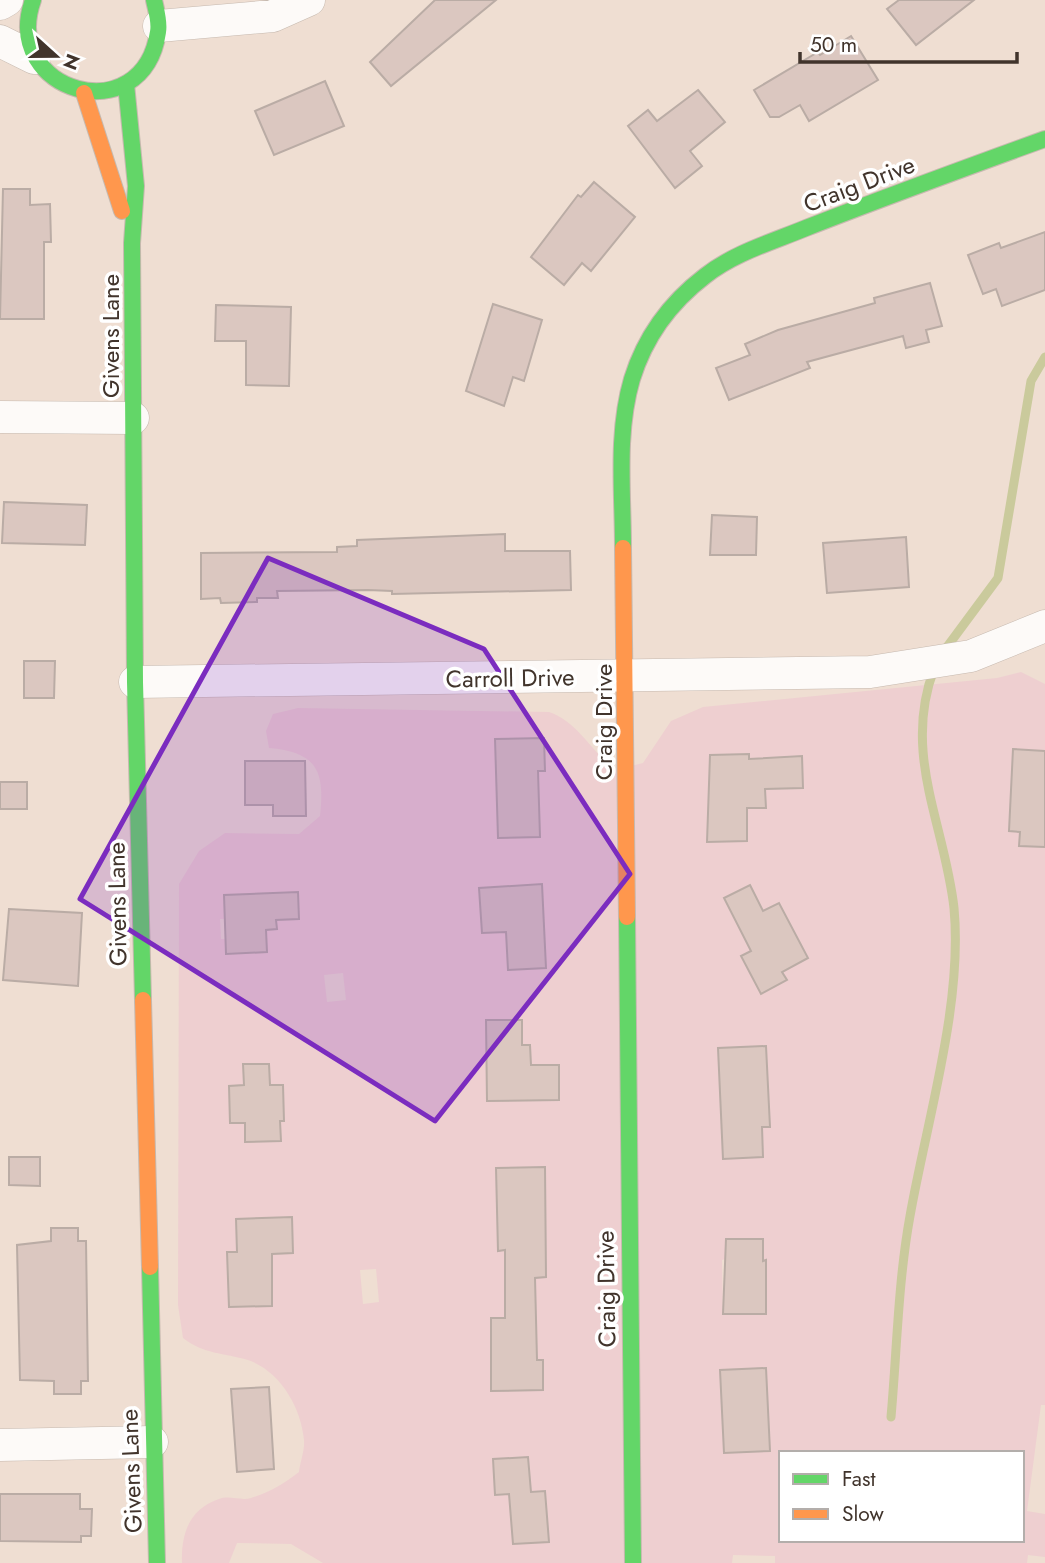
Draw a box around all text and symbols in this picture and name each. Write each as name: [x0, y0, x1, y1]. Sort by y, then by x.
north arrow: [21, 21, 91, 91]
scale bar: [800, 21, 1017, 65]
text: 50 m: [810, 30, 857, 60]
text: N: [56, 50, 87, 74]
street label: Craig Drive: [798, 147, 920, 221]
street label: Givens Lane: [93, 274, 128, 398]
street label: Carroll Drive: [445, 659, 575, 697]
street label: Craig Drive: [586, 664, 621, 780]
street label: Givens Lane: [98, 842, 136, 966]
street label: Craig Drive: [587, 1230, 625, 1348]
street label: Givens Lane: [111, 1408, 151, 1534]
legend: [779, 1451, 1024, 1542]
text: Fast: [842, 1464, 875, 1494]
text: Slow: [842, 1499, 884, 1529]

